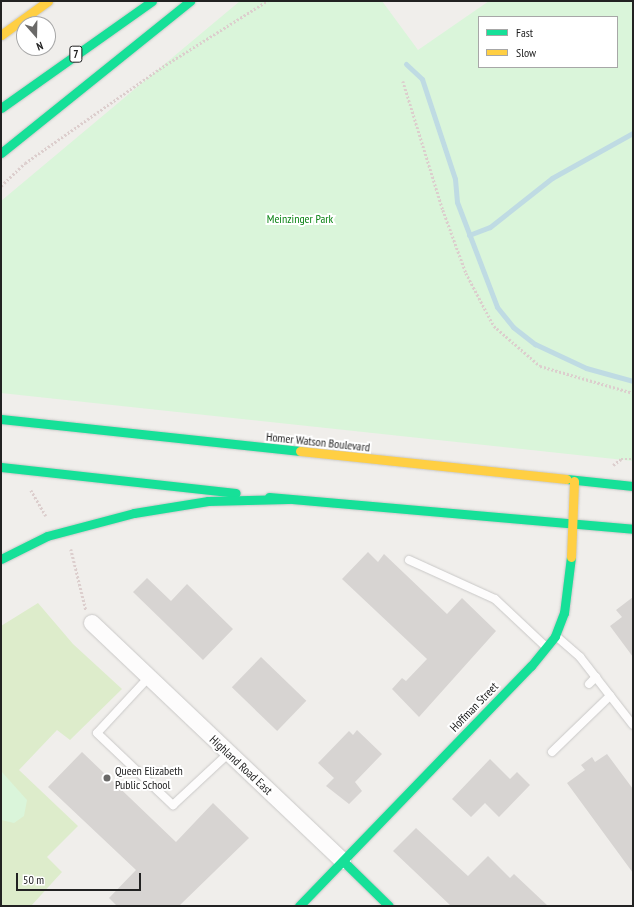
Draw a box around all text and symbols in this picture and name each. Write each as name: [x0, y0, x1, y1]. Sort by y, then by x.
north arrow: [16, 16, 56, 56]
legend: [478, 16, 618, 68]
text: Fast: [516, 25, 533, 40]
text: N: [35, 39, 45, 54]
road number: 7: [69, 45, 83, 63]
text: Slow: [516, 45, 536, 60]
park label: Meinzinger Park: [267, 212, 333, 226]
street label: Homer Watson Boulevard: [265, 429, 371, 455]
street label: Hoffman Street: [447, 679, 501, 735]
street label: Highland Road East: [207, 732, 275, 798]
place label: Queen Elizabeth Public School: [115, 764, 183, 792]
marker: Queen Elizabeth Public School: [102, 773, 112, 783]
scale bar: [18, 865, 143, 891]
text: 50 m: [23, 872, 44, 887]

